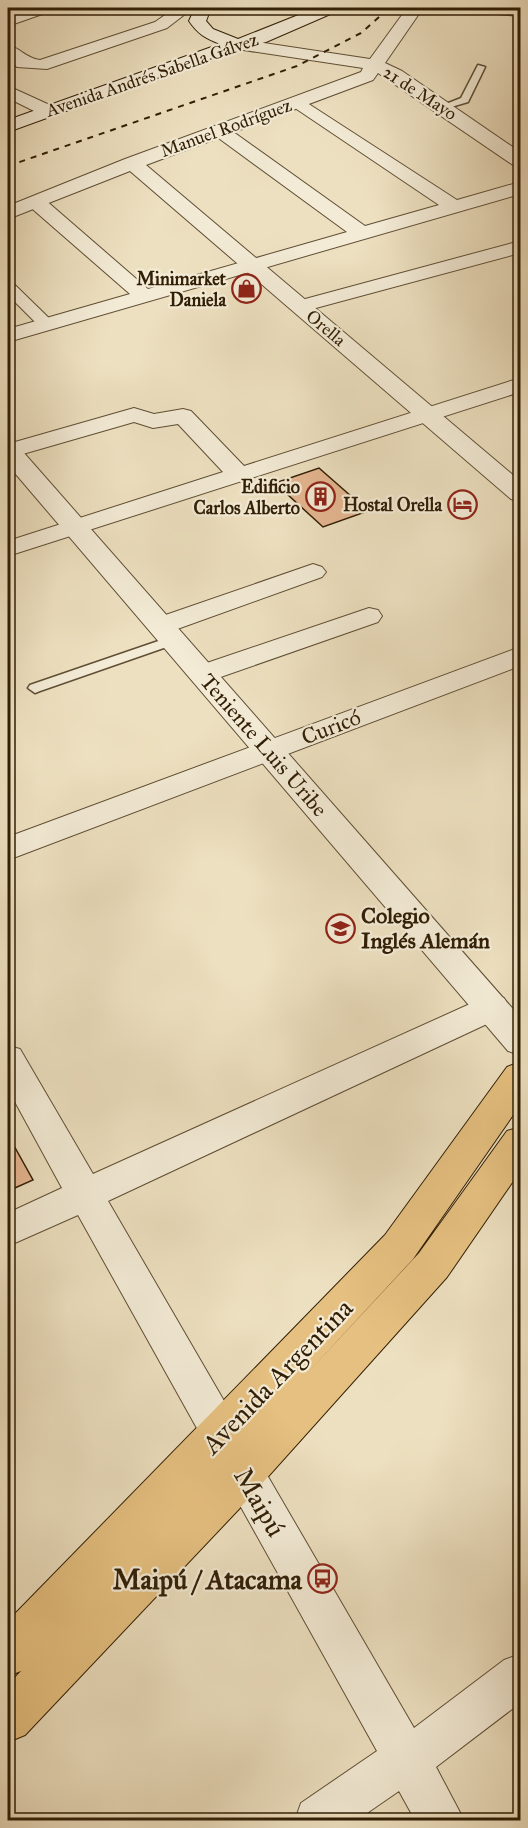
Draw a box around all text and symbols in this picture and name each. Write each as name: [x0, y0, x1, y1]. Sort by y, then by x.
street label: Avenida Andrés Sabella Gálvez: [42, 28, 261, 122]
street label: 21 de Mayo: [379, 61, 461, 125]
street label: Manuel Rodríguez: [157, 94, 295, 163]
place label: Minimarket Daniela: [136, 268, 227, 311]
shop icon: Minimarket Daniela: [231, 273, 263, 305]
street label: Orella: [302, 305, 351, 351]
place label: Edificio Carlos Alberto: [193, 476, 300, 519]
building icon: Edificio Carlos Alberto: [305, 481, 337, 513]
hotel icon: Hostal Orella: [447, 489, 479, 521]
place label: Hostal Orella: [343, 494, 442, 516]
street label: Teniente Luis Uribe: [195, 668, 333, 822]
street label: Curicó: [297, 703, 365, 751]
place label: Colegio Inglés Alemán: [361, 902, 490, 954]
school or university icon: Colegio Inglés Alemán: [324, 912, 356, 944]
street label: Avenida Argentina: [194, 1291, 361, 1462]
street label: Maipú: [227, 1461, 293, 1543]
place label: Maipú / Atacama: [113, 1563, 303, 1597]
bus stop icon: Maipú / Atacama: [307, 1563, 339, 1595]

